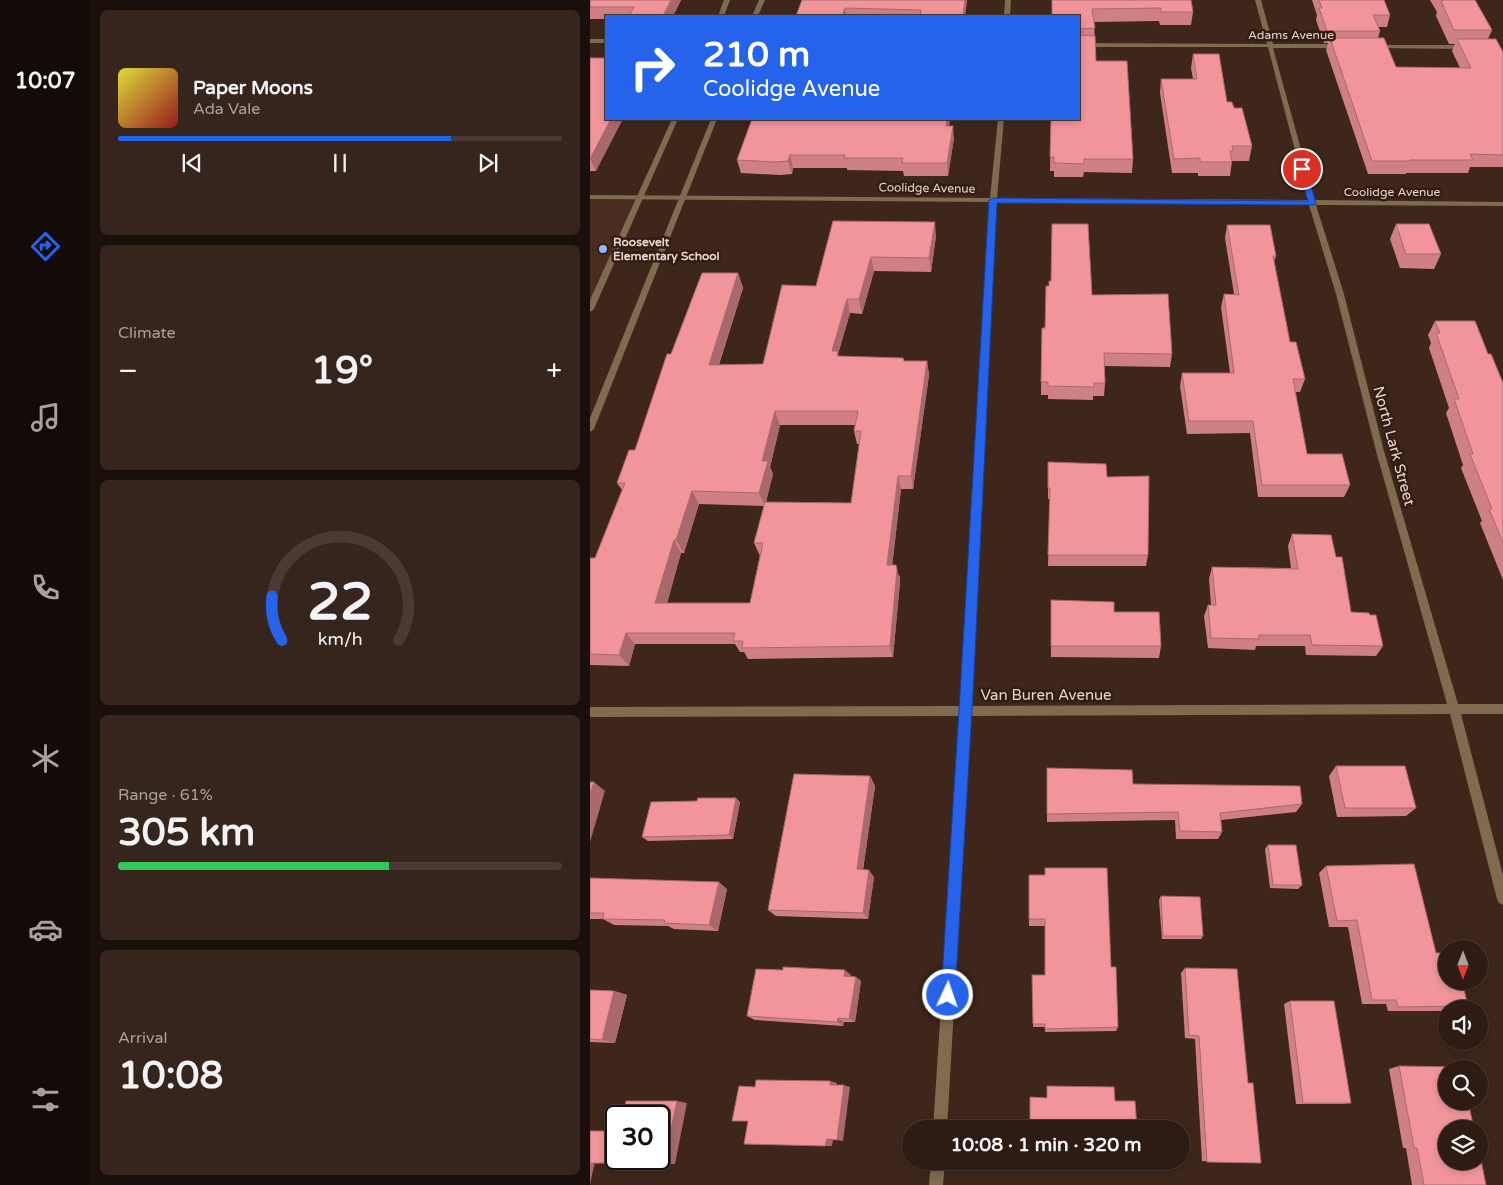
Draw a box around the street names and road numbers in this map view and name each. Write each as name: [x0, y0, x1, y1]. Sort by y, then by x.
street label: Adams Avenue: [1248, 28, 1334, 42]
street label: Coolidge Avenue: [879, 180, 976, 196]
street label: Coolidge Avenue: [1344, 185, 1441, 199]
street label: North Lark Street: [1369, 384, 1419, 508]
street label: Van Buren Avenue: [980, 686, 1112, 704]

